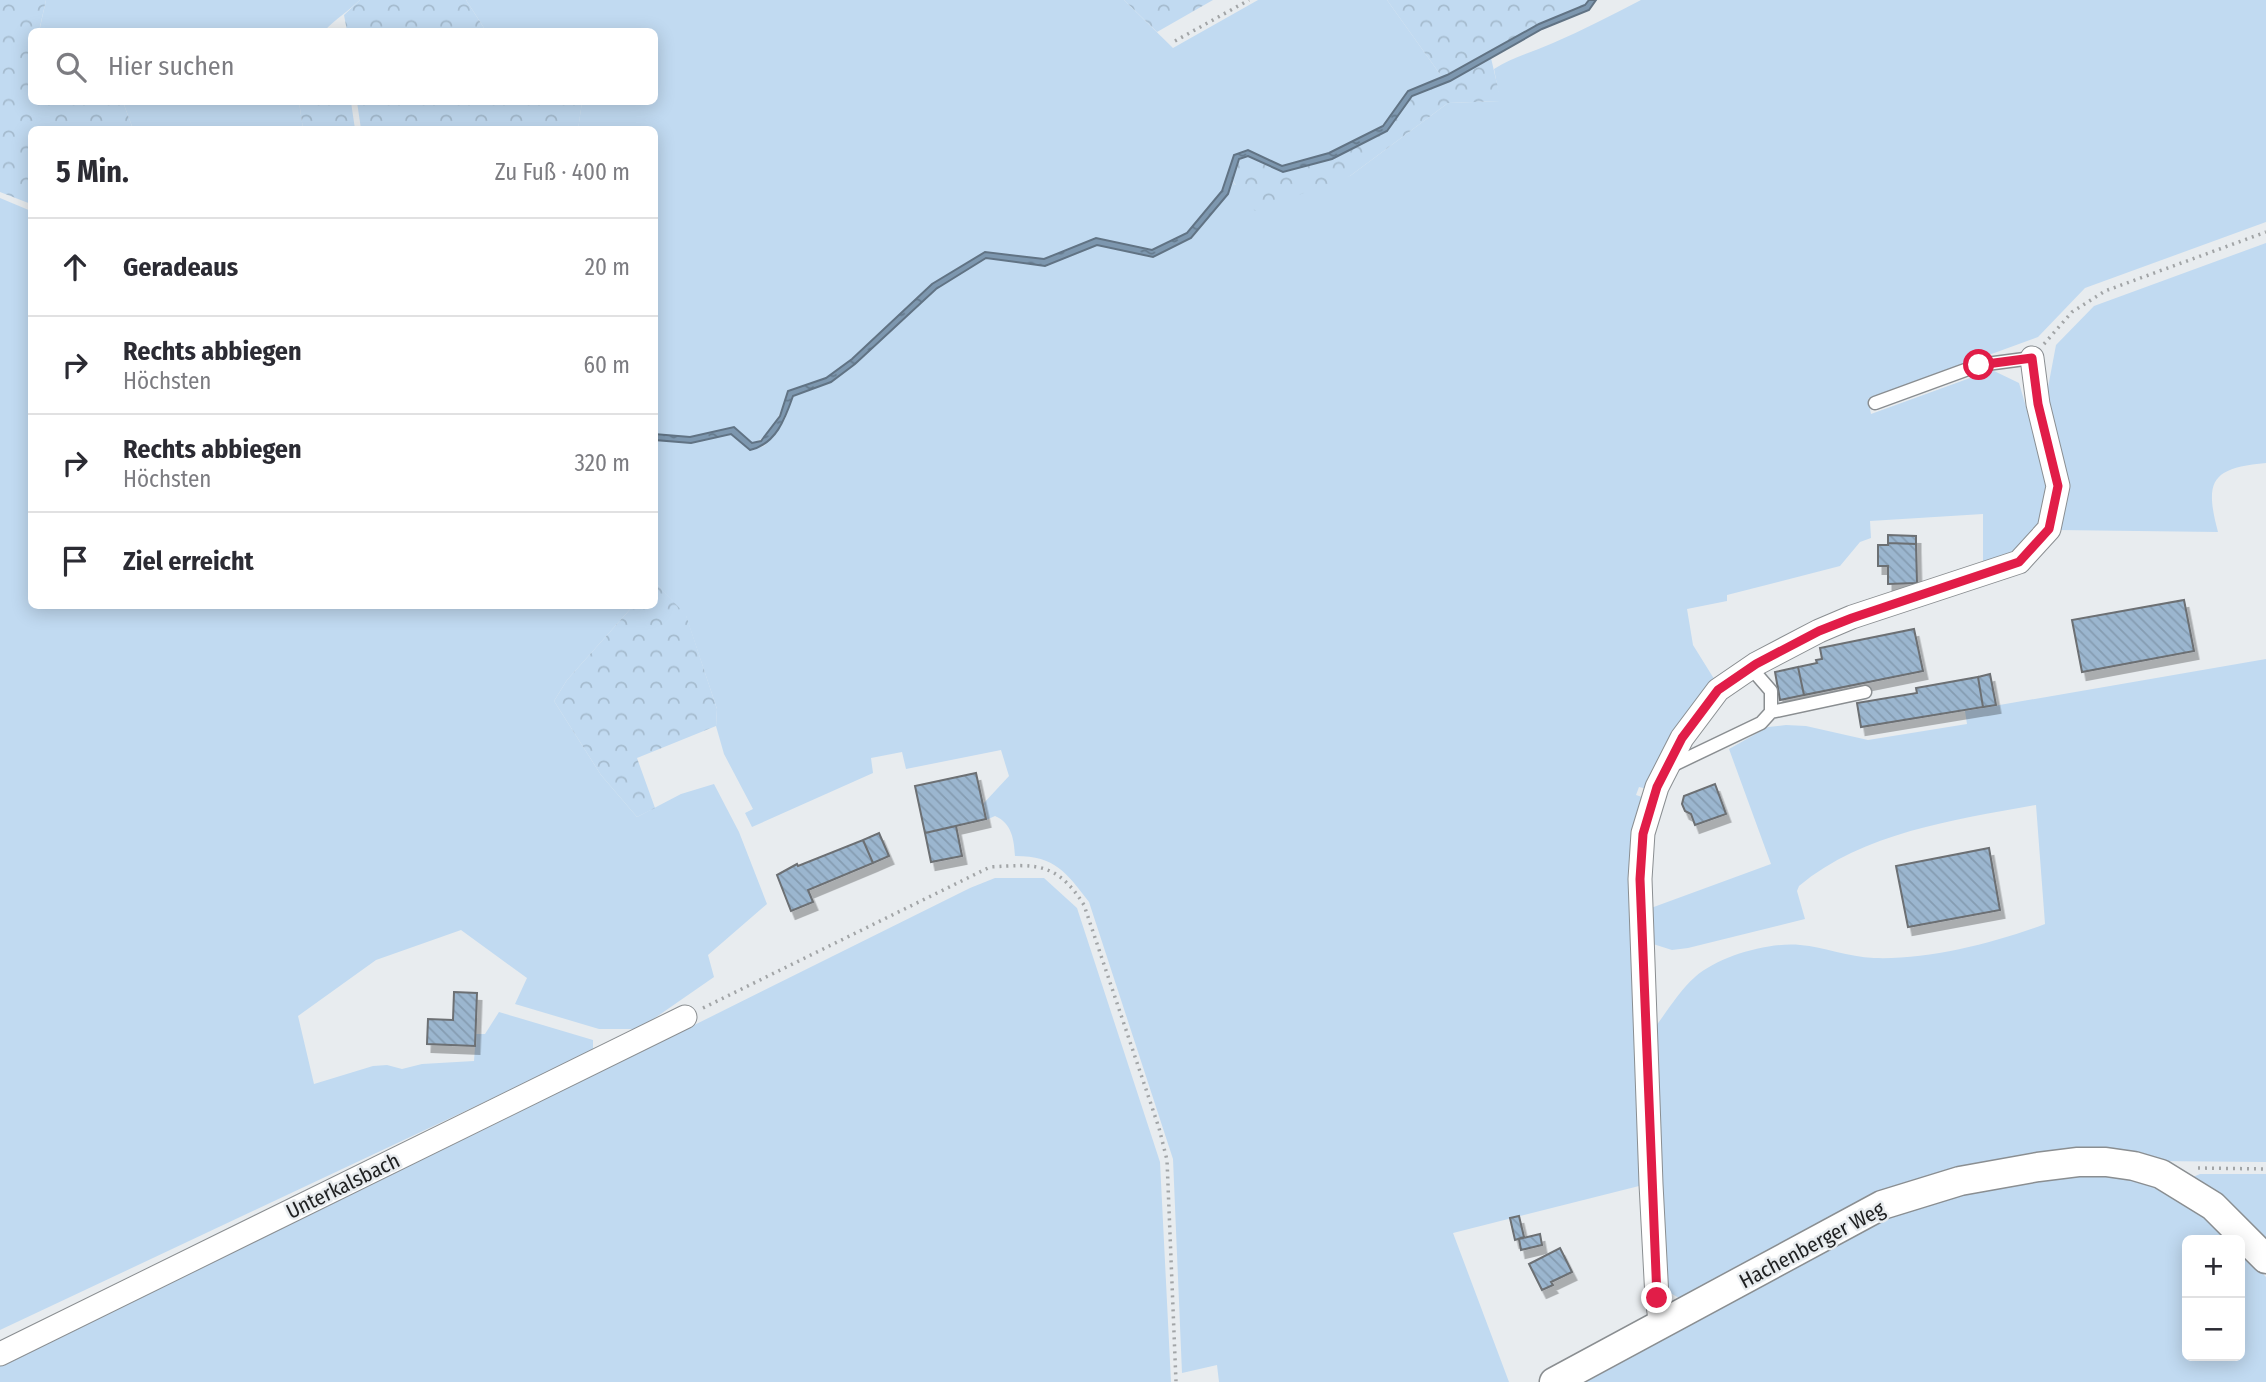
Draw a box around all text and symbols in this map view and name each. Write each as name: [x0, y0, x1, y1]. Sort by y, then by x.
search box: [28, 28, 658, 105]
icon: search: [52, 48, 90, 86]
text: Hier suchen: [108, 51, 234, 82]
text: 5 Min.: [56, 154, 129, 190]
text: Zu Fuß · 400 m: [495, 158, 630, 186]
icon: ahead: [56, 248, 94, 286]
text: Geradeaus: [123, 252, 238, 283]
text: 20 m: [585, 253, 630, 281]
text: Rechts abbiegen: [123, 336, 302, 367]
icon: right: [56, 346, 94, 384]
route start: [1963, 349, 1994, 380]
text: 60 m: [584, 351, 630, 379]
text: Höchsten: [123, 367, 211, 395]
text: Rechts abbiegen: [123, 434, 302, 465]
icon: right: [56, 444, 94, 482]
text: 320 m: [575, 449, 630, 477]
text: Höchsten: [123, 465, 211, 493]
icon: arrive: [56, 542, 94, 580]
text: Ziel erreicht: [123, 546, 254, 577]
street label: Unterkalsbach: [282, 1147, 404, 1225]
street label: Hachenberger Weg: [1735, 1196, 1889, 1294]
map controls: [2182, 1235, 2245, 1361]
button: +: [2182, 1235, 2245, 1298]
route end: [1641, 1282, 1672, 1313]
button: −: [2182, 1298, 2245, 1361]

